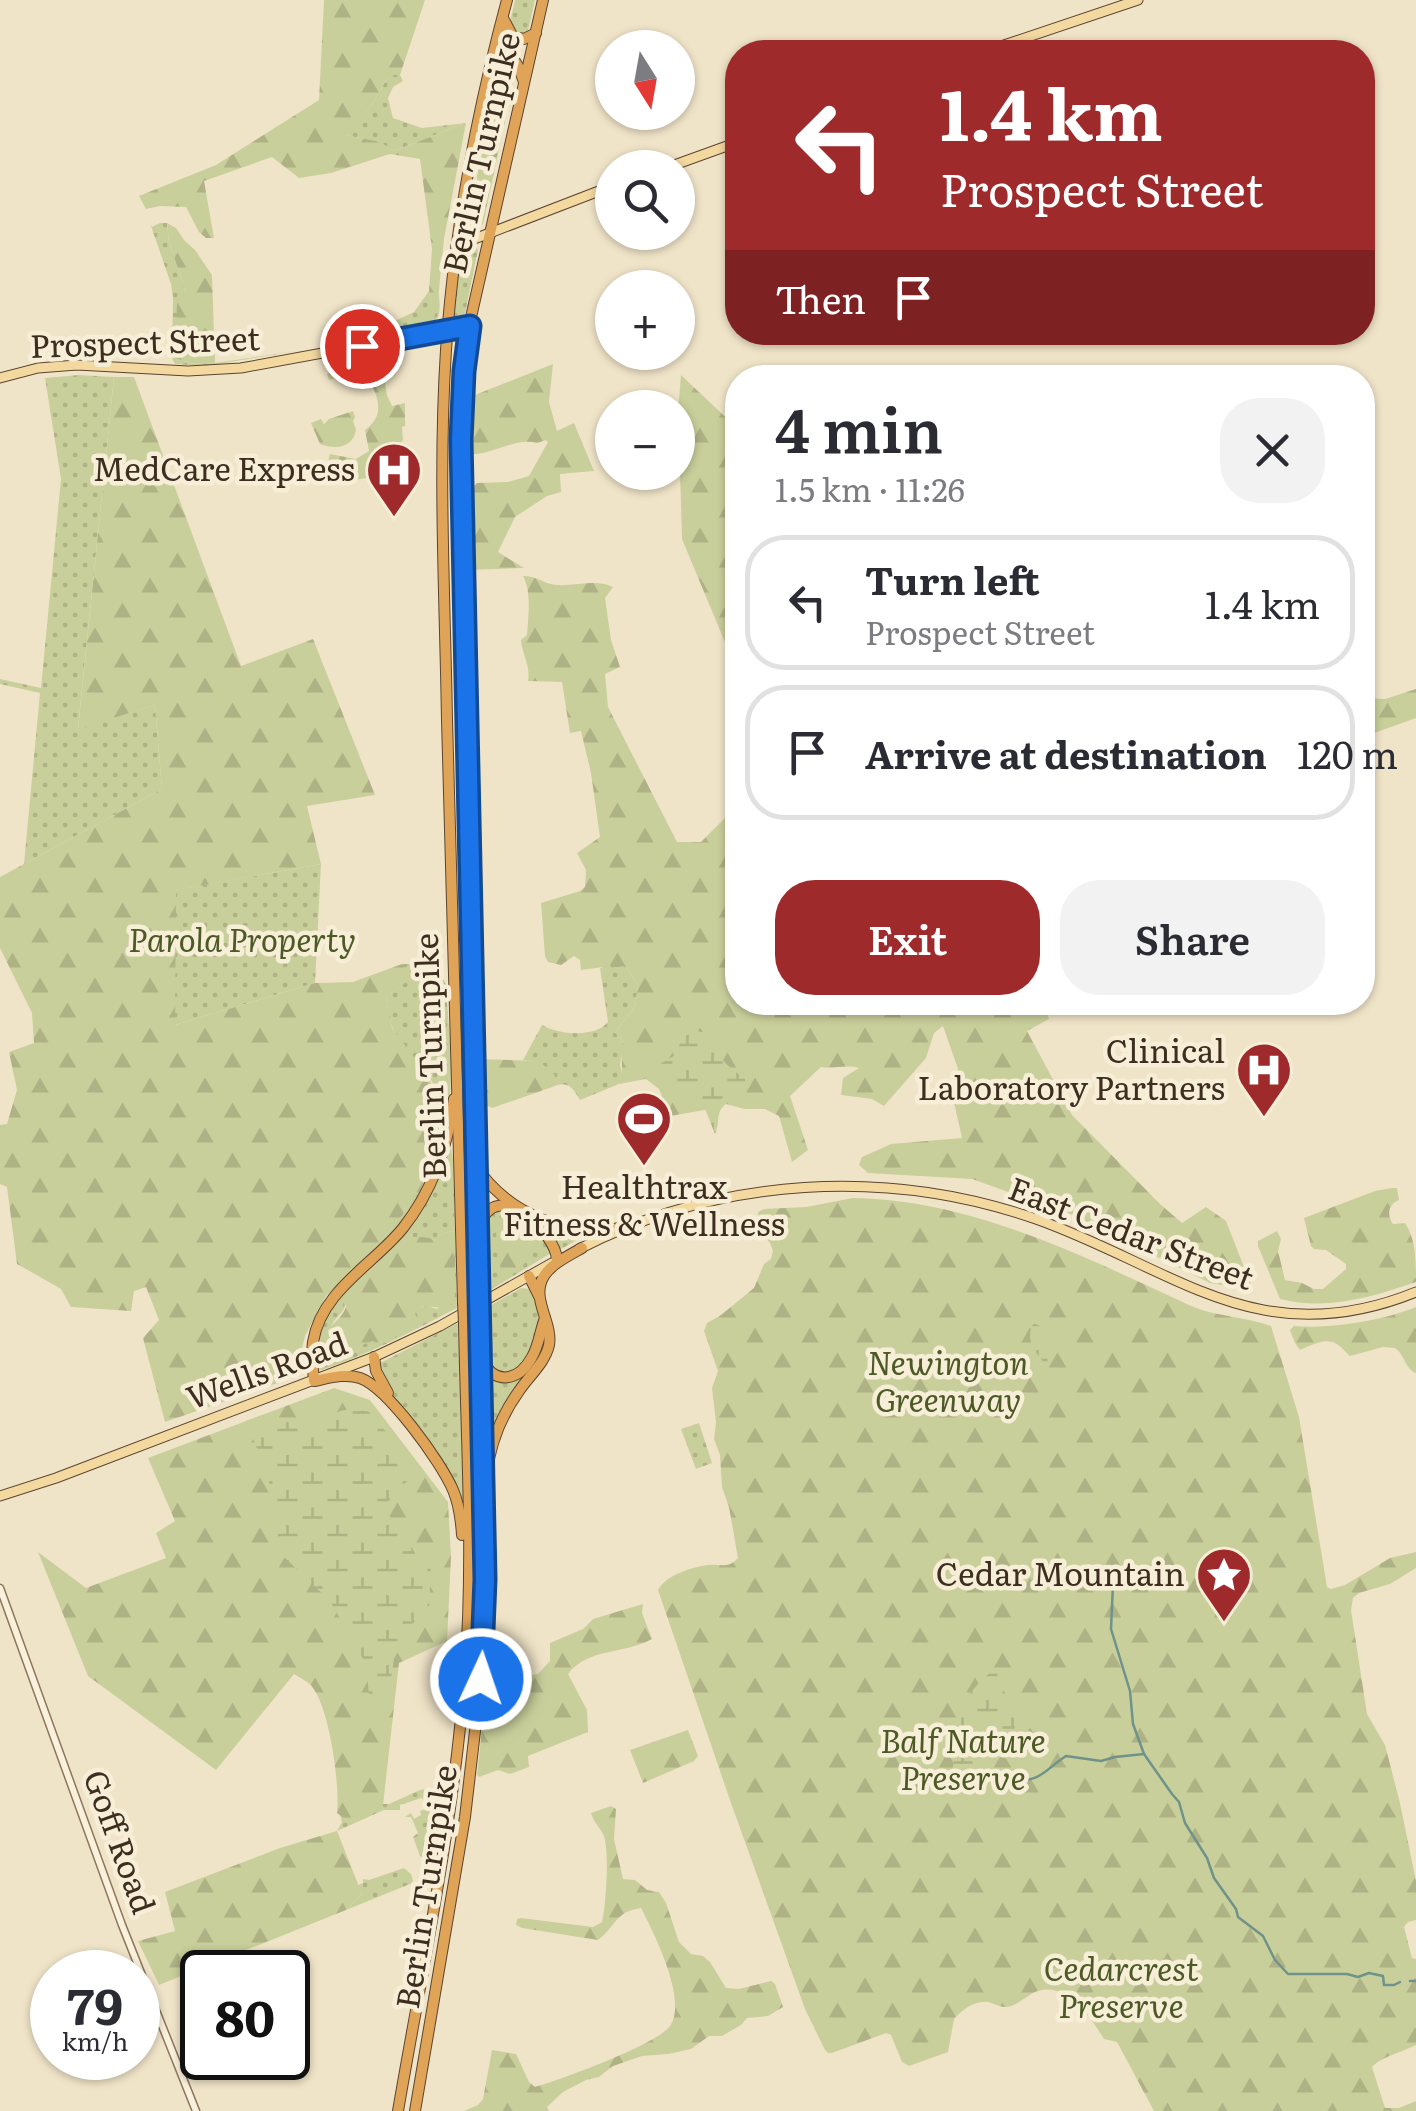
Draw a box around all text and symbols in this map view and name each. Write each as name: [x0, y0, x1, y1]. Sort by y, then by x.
street label: Berlin Turnpike: [428, 27, 530, 278]
north arrow: [595, 30, 695, 130]
map controls: [595, 30, 695, 490]
text: 1.4 km: [940, 59, 1163, 163]
icon: left: [775, 80, 905, 210]
button: search: [595, 150, 695, 250]
text: Prospect Street: [940, 154, 1263, 221]
text: Then: [775, 269, 866, 326]
button: +: [595, 270, 695, 370]
icon: arrive: [886, 270, 941, 325]
pin: [320, 304, 405, 389]
street label: Prospect Street: [29, 312, 261, 368]
icon: arrive: [335, 319, 390, 374]
text: 4 min: [775, 382, 943, 471]
button: −: [595, 390, 695, 490]
button: close: [1220, 398, 1325, 503]
hospital icon: MedCare Express: [364, 440, 424, 519]
place label: MedCare Express: [93, 443, 355, 491]
text: 1.5 km · 11:26: [775, 464, 965, 512]
text: Turn left: [865, 550, 1040, 607]
text: 1.4 km: [1205, 574, 1320, 631]
icon: left: [780, 575, 835, 630]
text: Prospect Street: [865, 607, 1095, 655]
text: Arrive at destination: [865, 724, 1267, 781]
text: 120 m: [1297, 724, 1398, 781]
icon: arrive: [780, 725, 835, 780]
button: Exit: [775, 880, 1040, 995]
button: Share: [1060, 880, 1325, 995]
park label: Parola Property: [128, 914, 356, 962]
street label: Berlin Turnpike: [400, 932, 456, 1180]
place label: Clinical Laboratory Partners: [917, 1025, 1225, 1110]
hospital icon: Clinical Laboratory Partners: [1234, 1040, 1294, 1119]
sports icon: Healthtrax Fitness & Wellness: [614, 1089, 674, 1168]
place label: Healthtrax Fitness & Wellness: [503, 1161, 785, 1246]
street label: East Cedar Street: [1002, 1162, 1262, 1300]
street label: Wells Road: [179, 1317, 353, 1419]
park label: Newington Greenway: [867, 1337, 1029, 1422]
place icon: Cedar Mountain: [1194, 1545, 1254, 1624]
place label: Cedar Mountain: [936, 1548, 1185, 1596]
position arrow: [429, 1627, 533, 1731]
park label: Balf Nature Preserve: [880, 1715, 1046, 1800]
street label: Berlin Turnpike: [381, 1761, 467, 2012]
street label: Goff Road: [74, 1762, 170, 1920]
park label: Cedarcrest Preserve: [1043, 1943, 1199, 2028]
speed limit sign: 80: [180, 1950, 310, 2080]
text: 79: [67, 1966, 123, 2040]
text: km/h: [62, 2022, 128, 2059]

